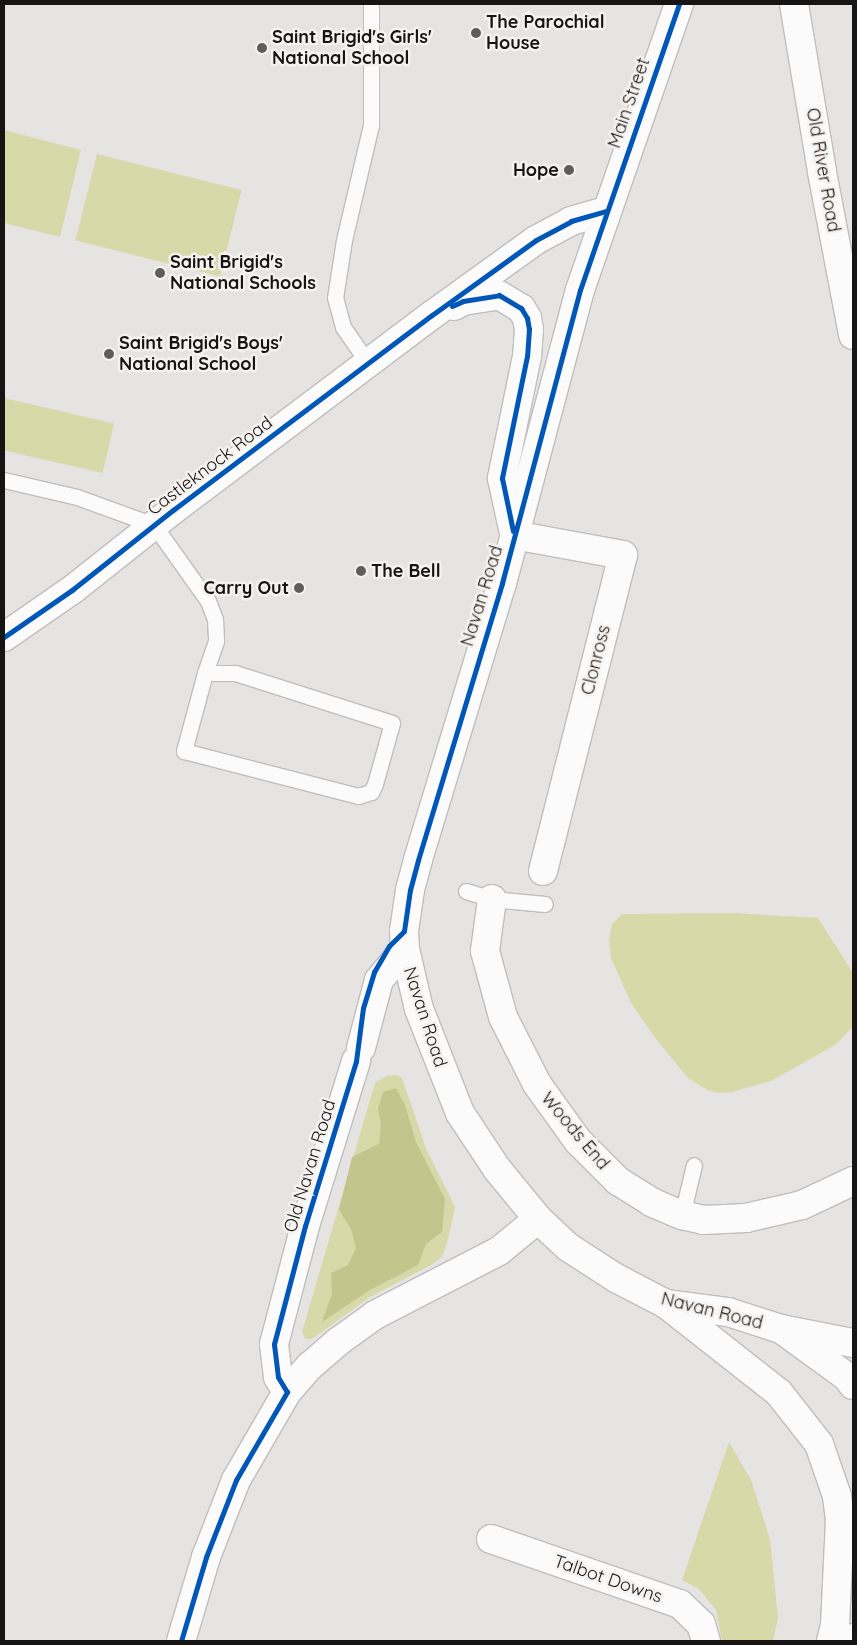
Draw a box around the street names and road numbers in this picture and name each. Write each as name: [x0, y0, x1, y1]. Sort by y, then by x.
street label: Main Street: [603, 55, 655, 151]
street label: Old River Road: [801, 106, 845, 234]
street label: Castleknock Road: [143, 412, 277, 520]
street label: Navan Road: [456, 543, 508, 649]
street label: Clonross: [577, 623, 615, 697]
street label: Navan Road: [399, 964, 451, 1070]
street label: Woods End: [536, 1088, 614, 1174]
street label: Old Navan Road: [280, 1097, 340, 1235]
street label: Navan Road: [659, 1288, 765, 1334]
street label: Talbot Downs: [551, 1550, 665, 1608]

